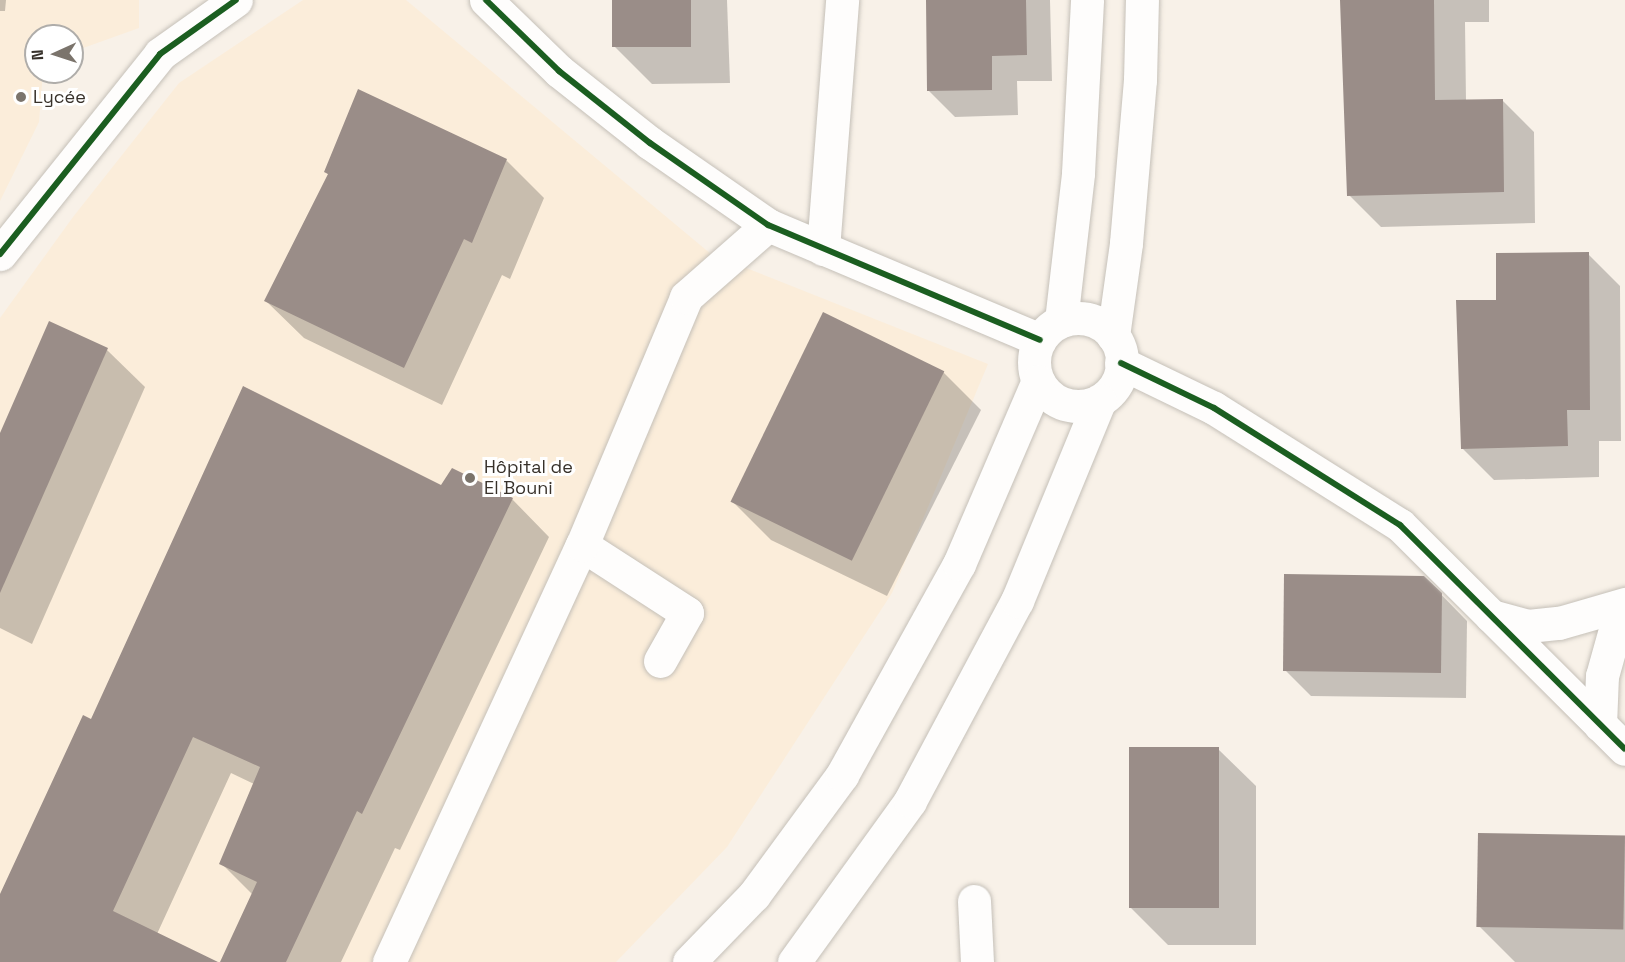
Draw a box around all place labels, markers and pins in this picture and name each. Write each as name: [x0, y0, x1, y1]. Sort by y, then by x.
place label: Lycée: [33, 86, 86, 108]
marker: Lycée: [14, 90, 28, 104]
place label: Hôpital de El Bouni: [484, 457, 573, 500]
marker: Hôpital de El Bouni: [461, 469, 479, 487]

